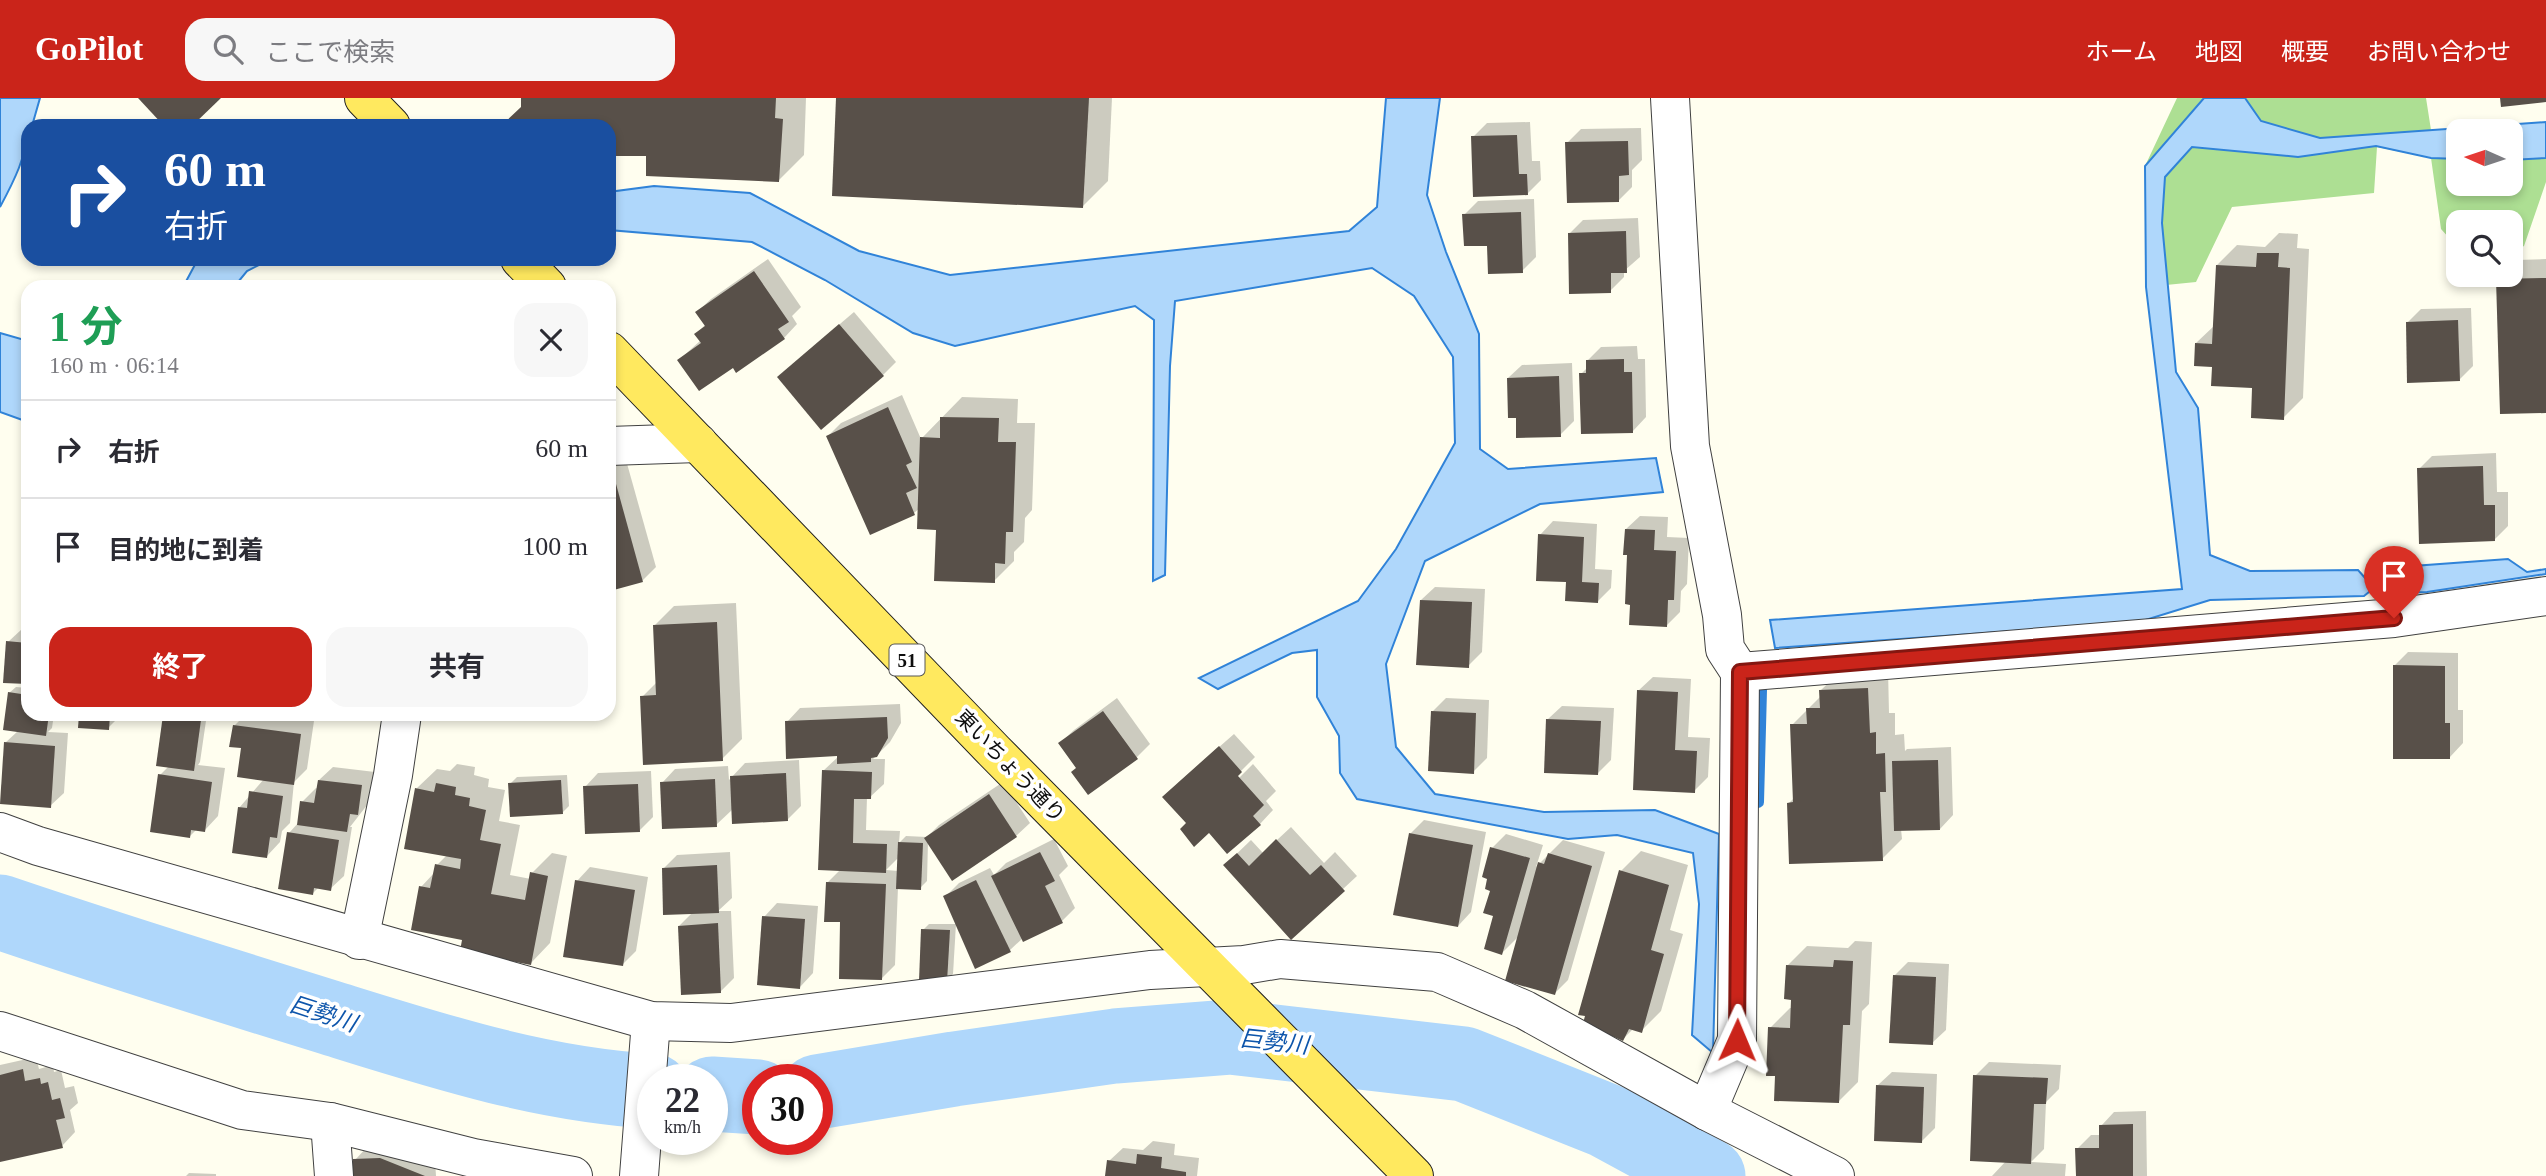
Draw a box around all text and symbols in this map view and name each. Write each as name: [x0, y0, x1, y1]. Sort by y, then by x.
search box: [185, 18, 675, 81]
icon: search: [209, 30, 247, 68]
text: GoPilot: [35, 31, 143, 67]
text: ここで検索: [265, 38, 395, 67]
text: ホーム: [2086, 39, 2157, 65]
text: 地図: [2195, 39, 2243, 65]
text: 概要: [2281, 39, 2329, 65]
text: お問い合わせ: [2367, 39, 2511, 65]
north arrow: [2446, 119, 2524, 196]
map controls: [2446, 119, 2523, 287]
text: 60 m: [164, 142, 266, 197]
icon: right: [49, 147, 140, 238]
text: 右折: [164, 208, 228, 244]
button: search: [2446, 210, 2523, 287]
button: close: [514, 303, 588, 377]
text: 1 分: [49, 304, 123, 350]
text: 160 m · 06:14: [49, 353, 179, 378]
icon: right: [49, 430, 87, 468]
text: 60 m: [535, 434, 588, 463]
text: 右折: [108, 438, 160, 467]
icon: arrive: [49, 528, 87, 566]
text: 100 m: [522, 532, 588, 561]
text: 目的地に到着: [108, 536, 264, 565]
pin: [2364, 546, 2424, 618]
icon: arrive: [2375, 557, 2413, 595]
button: 終了: [49, 627, 312, 707]
button: 共有: [326, 627, 588, 707]
road number: 51: [890, 645, 925, 676]
street label: 東いちょう通り: [950, 705, 1070, 827]
water label: 巨勢川: [286, 991, 363, 1037]
position arrow: [1700, 1003, 1774, 1077]
water label: 巨勢川: [1238, 1026, 1313, 1058]
speed limit sign: 30: [742, 1064, 833, 1155]
text: 22: [665, 1081, 700, 1120]
text: km/h: [664, 1117, 701, 1137]

